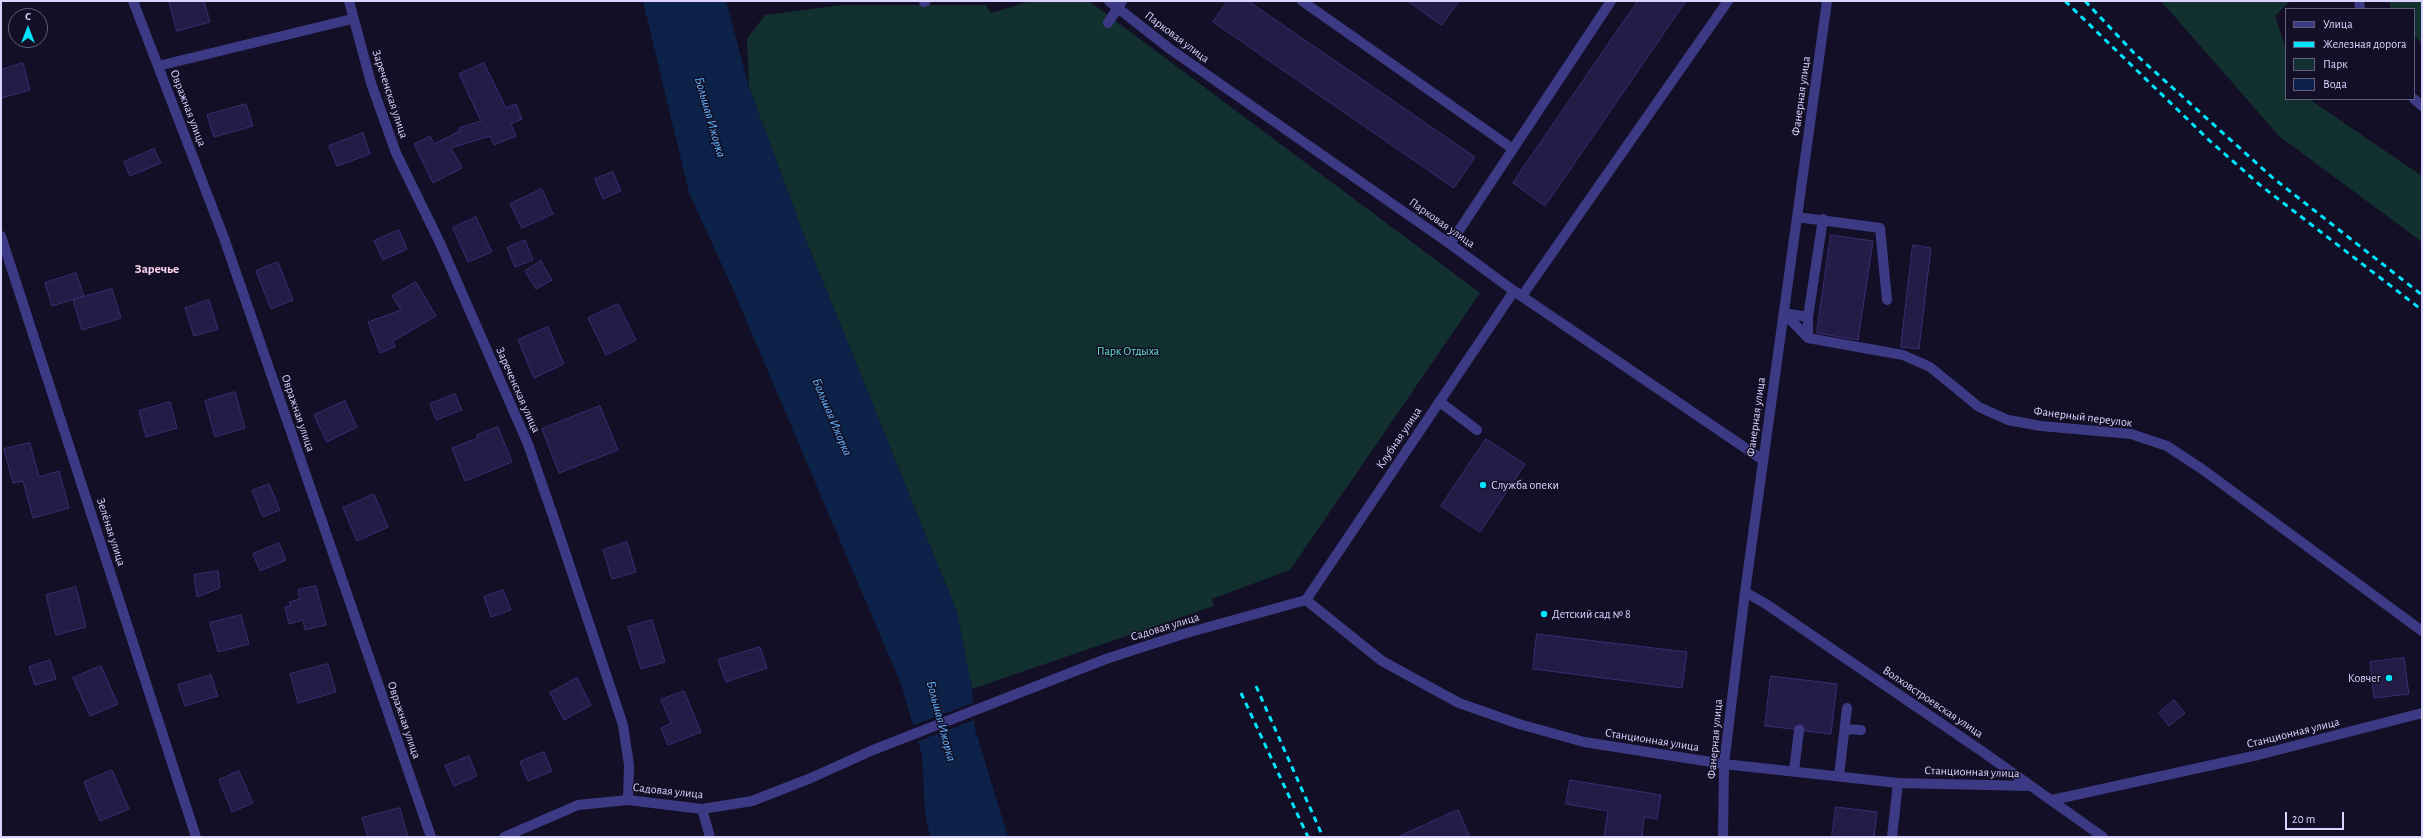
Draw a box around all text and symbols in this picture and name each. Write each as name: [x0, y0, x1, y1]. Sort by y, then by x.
north arrow: [8, 8, 48, 48]
street label: Парковая улица: [1142, 8, 1212, 66]
legend: [2285, 8, 2415, 100]
text: С: [25, 11, 31, 22]
text: Улица: [2323, 18, 2353, 30]
text: Железная дорога: [2323, 38, 2407, 50]
street label: Зареченская улица: [369, 48, 411, 140]
street label: Фанерная улица: [1788, 55, 1814, 137]
text: Парк: [2323, 58, 2348, 70]
street label: Овражная улица: [167, 68, 209, 148]
water label: Большая Ижорка: [691, 75, 729, 159]
text: Вода: [2323, 78, 2347, 90]
street label: Парковая улица: [1406, 195, 1478, 251]
district label: Заречье: [135, 261, 179, 277]
park label: Парк Отдыха: [1097, 344, 1159, 358]
street label: Зареченская улица: [493, 345, 543, 435]
street label: Овражная улица: [278, 372, 318, 454]
water label: Большая Ижорка: [809, 376, 855, 458]
street label: Фанерная улица: [1743, 376, 1769, 458]
street label: Клубная улица: [1373, 404, 1425, 472]
street label: Фанерный переулок: [2033, 404, 2133, 430]
place label: Служба опеки: [1491, 478, 1559, 492]
marker: Служба опеки: [1478, 480, 1488, 490]
street label: Зелёная улица: [93, 496, 129, 568]
place label: Детский сад № 8: [1552, 607, 1631, 621]
marker: Детский сад № 8: [1539, 609, 1549, 619]
street label: Садовая улица: [1129, 610, 1201, 644]
street label: Волховстроевская улица: [1880, 663, 1986, 741]
place label: Ковчег: [2348, 671, 2381, 685]
marker: Ковчег: [2384, 673, 2394, 683]
street label: Овражная улица: [384, 679, 424, 761]
water label: Большая Ижорка: [923, 679, 959, 763]
street label: Фанерная улица: [1704, 698, 1726, 780]
street label: Станционная улица: [2245, 715, 2341, 751]
street label: Станционная улица: [1604, 725, 1700, 755]
street label: Станционная улица: [1924, 763, 2020, 781]
street label: Садовая улица: [632, 780, 704, 802]
scale bar: [2287, 804, 2346, 830]
text: 20 m: [2292, 813, 2315, 825]

